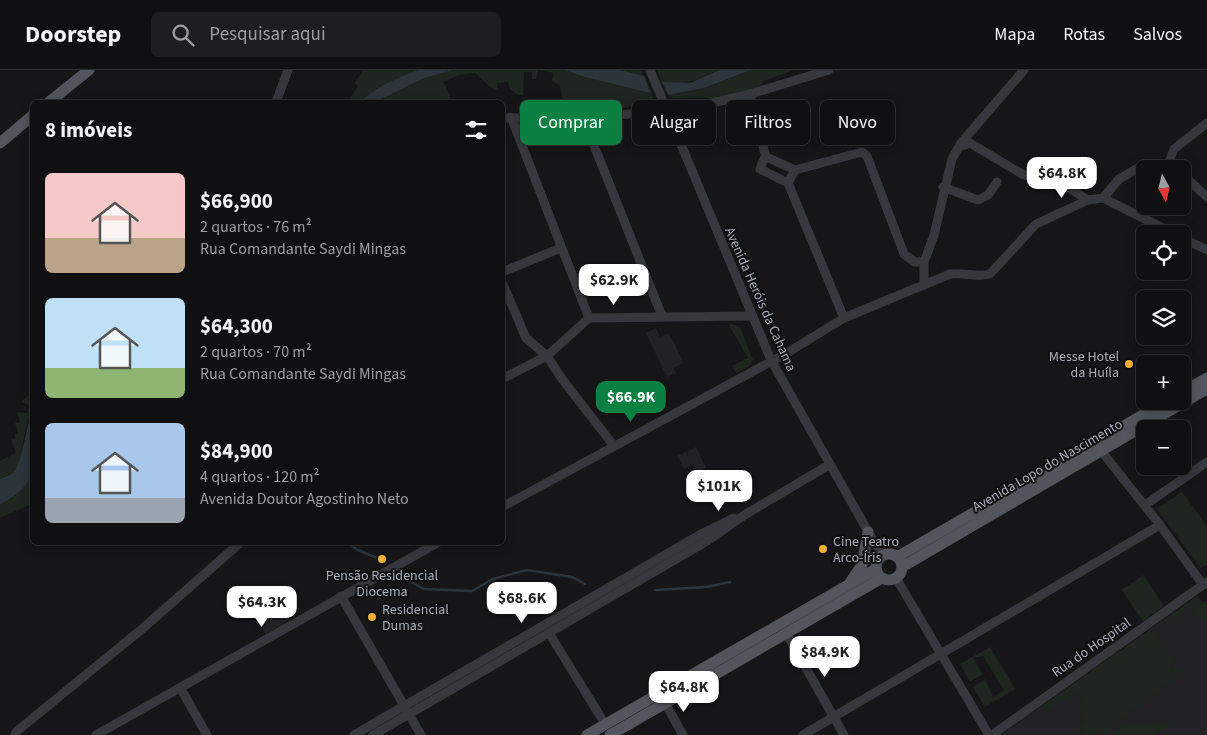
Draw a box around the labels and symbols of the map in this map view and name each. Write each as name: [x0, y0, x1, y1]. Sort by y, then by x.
pin: $64.8K: [1021, 156, 1103, 199]
north arrow: [1136, 160, 1191, 215]
street label: Avenida Heróis da Cahama: [719, 224, 801, 375]
pin: $62.9K: [573, 264, 655, 306]
place label: Messe Hotel da Huíla: [1049, 347, 1119, 383]
marker: Messe Hotel da Huíla: [1123, 358, 1135, 370]
pin: $66.9K: [590, 380, 672, 423]
street label: Avenida Lopo do Nascimento: [969, 415, 1126, 517]
pin: $101K: [684, 470, 754, 512]
place label: Cine Teatro Arco-Íris: [833, 532, 899, 568]
marker: Cine Teatro Arco-Íris: [817, 543, 829, 555]
marker: Pensão Residencial Diocema: [376, 553, 388, 565]
place label: Pensão Residencial Diocema: [326, 566, 439, 602]
pin: $68.6K: [481, 582, 563, 624]
pin: $64.3K: [221, 586, 303, 628]
place label: Residencial Dumas: [382, 600, 449, 636]
marker: Residencial Dumas: [366, 611, 378, 623]
street label: Rua do Hospital: [1048, 613, 1136, 683]
pin: $84.9K: [784, 636, 866, 678]
pin: $64.8K: [643, 670, 725, 713]

